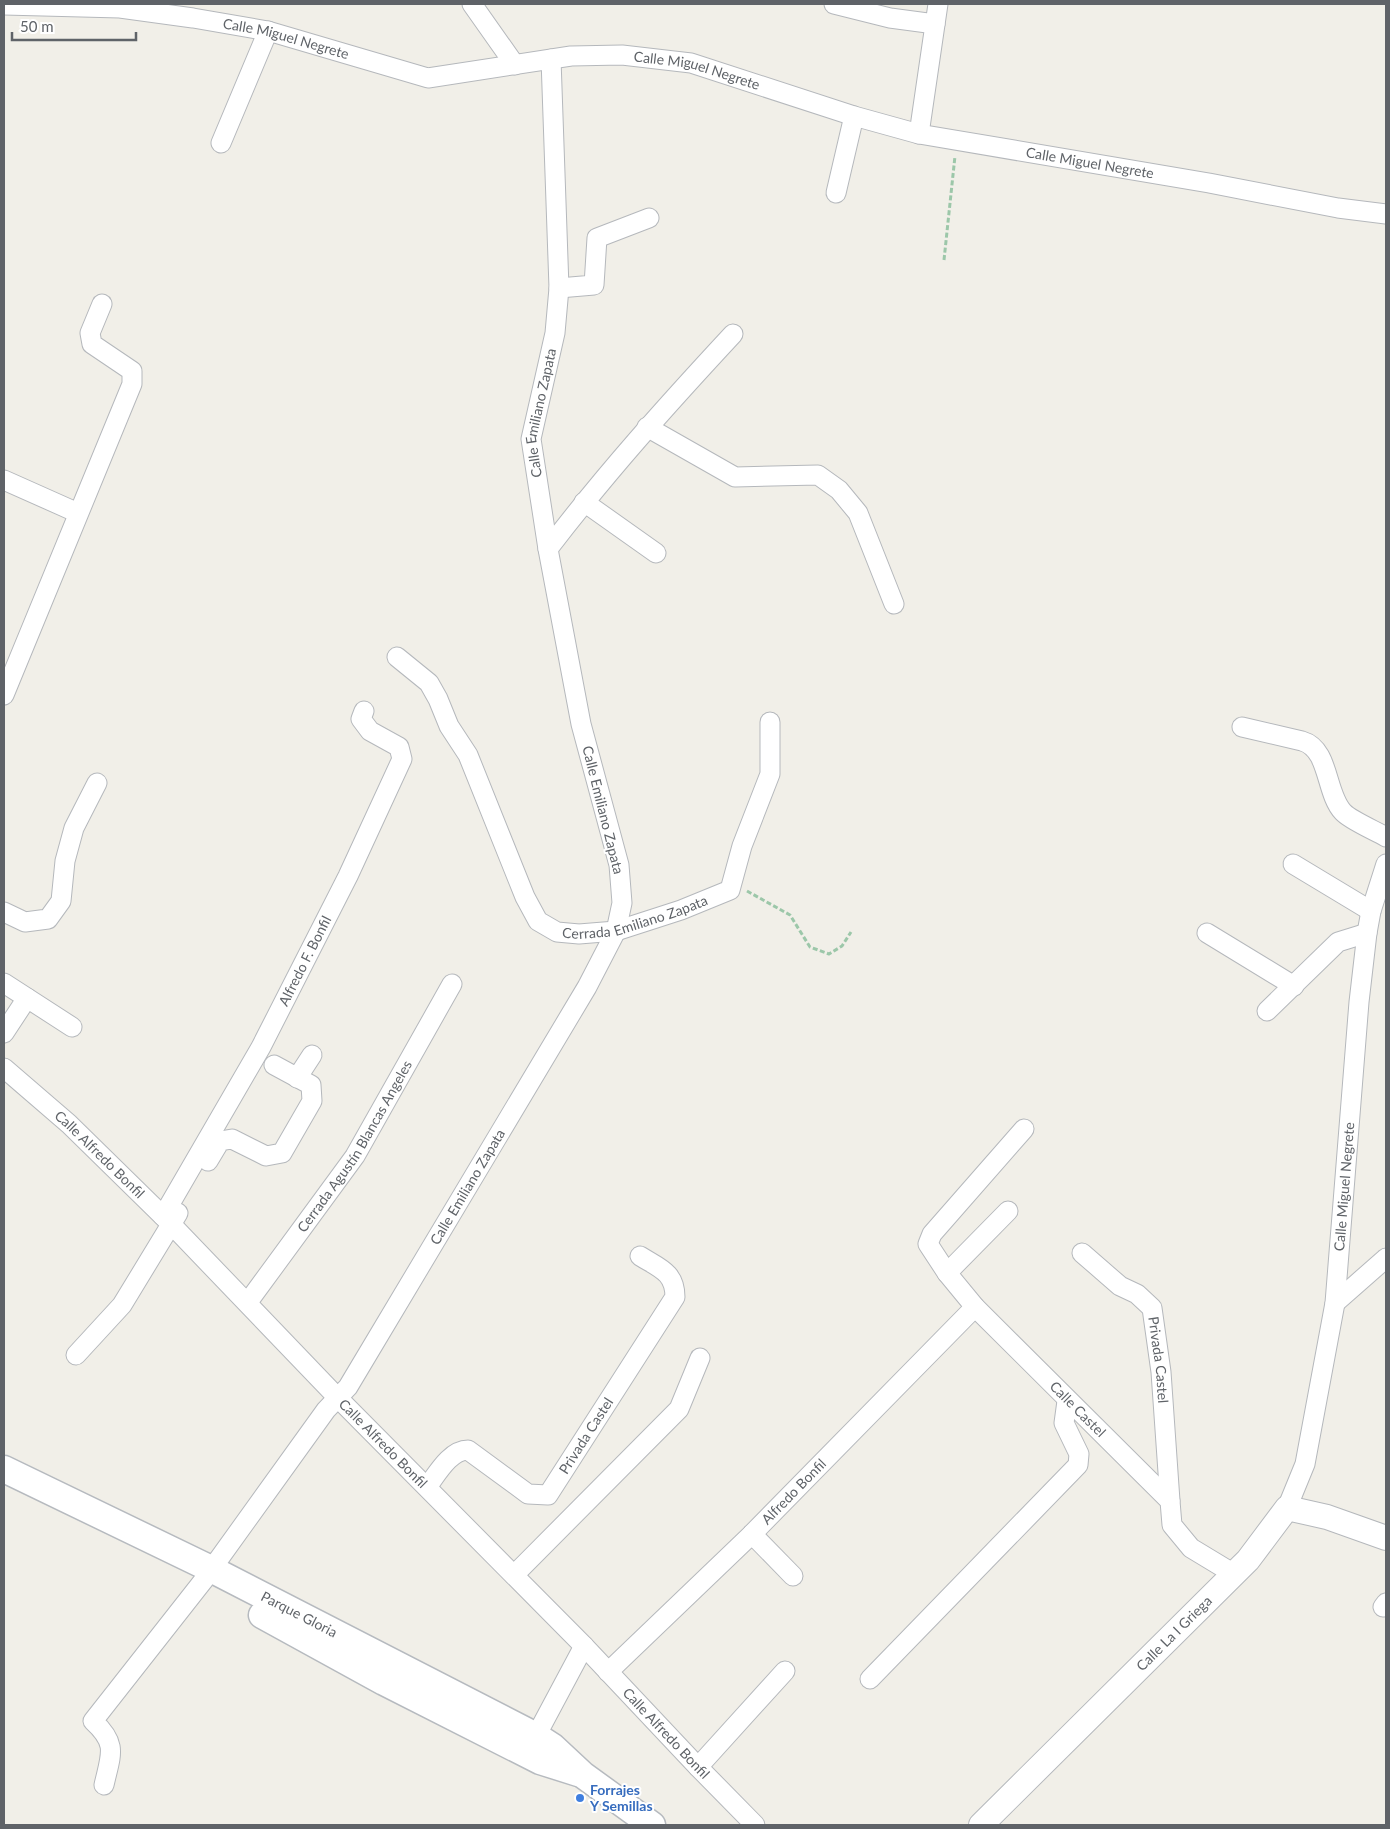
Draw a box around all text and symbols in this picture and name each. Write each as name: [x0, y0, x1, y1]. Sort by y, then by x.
scale bar: [12, 10, 136, 42]
street label: Calle Miguel Negrete: [222, 14, 351, 62]
text: 50 m: [20, 17, 54, 35]
street label: Calle Miguel Negrete: [633, 47, 762, 93]
street label: Calle Miguel Negrete: [1025, 143, 1155, 182]
street label: Calle Emiliano Zapata: [522, 347, 559, 479]
street label: Calle Emiliano Zapata: [579, 744, 628, 876]
street label: Cerrada Emiliano Zapata: [562, 891, 710, 942]
street label: Alfredo F. Bonfil: [274, 913, 334, 1008]
street label: Cerrada Agustín Blancas Angeles: [293, 1057, 415, 1235]
street label: Calle Alfredo Bonfil: [52, 1107, 149, 1202]
street label: Calle Miguel Negrete: [1330, 1121, 1357, 1252]
street label: Calle Emiliano Zapata: [426, 1126, 508, 1248]
street label: Privada Castel: [1145, 1315, 1172, 1404]
street label: Calle Castel: [1047, 1377, 1110, 1440]
street label: Privada Castel: [555, 1394, 616, 1477]
street label: Calle Alfredo Bonfil: [336, 1395, 431, 1491]
street label: Alfredo Bonfil: [757, 1455, 829, 1528]
street label: Parque Gloria: [258, 1587, 340, 1641]
street label: Calle La I Griega: [1132, 1592, 1215, 1674]
street label: Calle Alfredo Bonfil: [620, 1684, 714, 1782]
place label: Forrajes Y Semillas: [589, 1781, 653, 1814]
marker: Forrajes Y Semillas: [574, 1792, 586, 1804]

